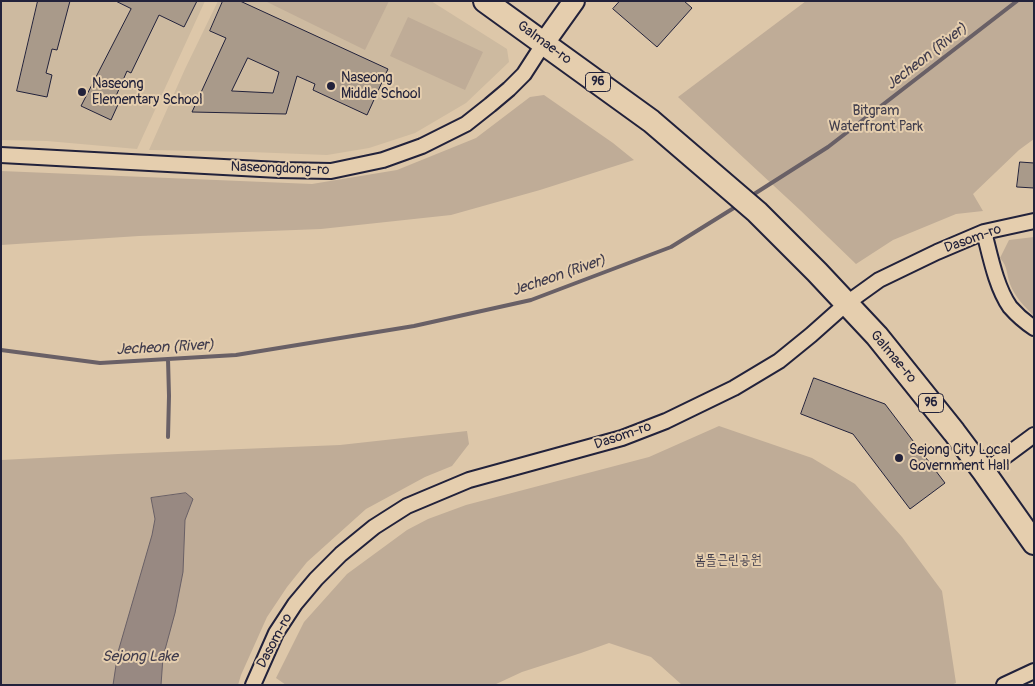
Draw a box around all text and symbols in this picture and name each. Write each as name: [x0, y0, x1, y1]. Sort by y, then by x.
street label: Galmae-ro: [514, 18, 574, 68]
water label: Jecheon (River): [883, 20, 971, 94]
place label: Naseong Middle School: [341, 70, 421, 102]
road number: 96: [586, 72, 610, 91]
place label: Naseong Elementary School: [92, 76, 203, 108]
marker: Naseong Middle School: [325, 80, 337, 92]
marker: Naseong Elementary School: [76, 86, 88, 98]
park label: Bitgram Waterfront Park: [829, 103, 923, 136]
street label: Naseongdong-ro: [230, 159, 330, 179]
street label: Dasom-ro: [942, 221, 1004, 257]
water label: Jecheon (River): [510, 252, 608, 300]
street label: Galmae-ro: [866, 327, 920, 387]
water label: Jecheon (River): [116, 336, 214, 360]
road number: 96: [918, 393, 944, 412]
street label: Dasom-ro: [592, 418, 654, 454]
place label: Sejong City Local Government Hall: [909, 442, 1011, 474]
marker: Sejong City Local Government Hall: [893, 452, 905, 464]
park label: 봄뜰근린공원: [694, 552, 762, 568]
street label: Dasom-ro: [254, 611, 296, 671]
water label: Sejong Lake: [102, 648, 178, 666]

